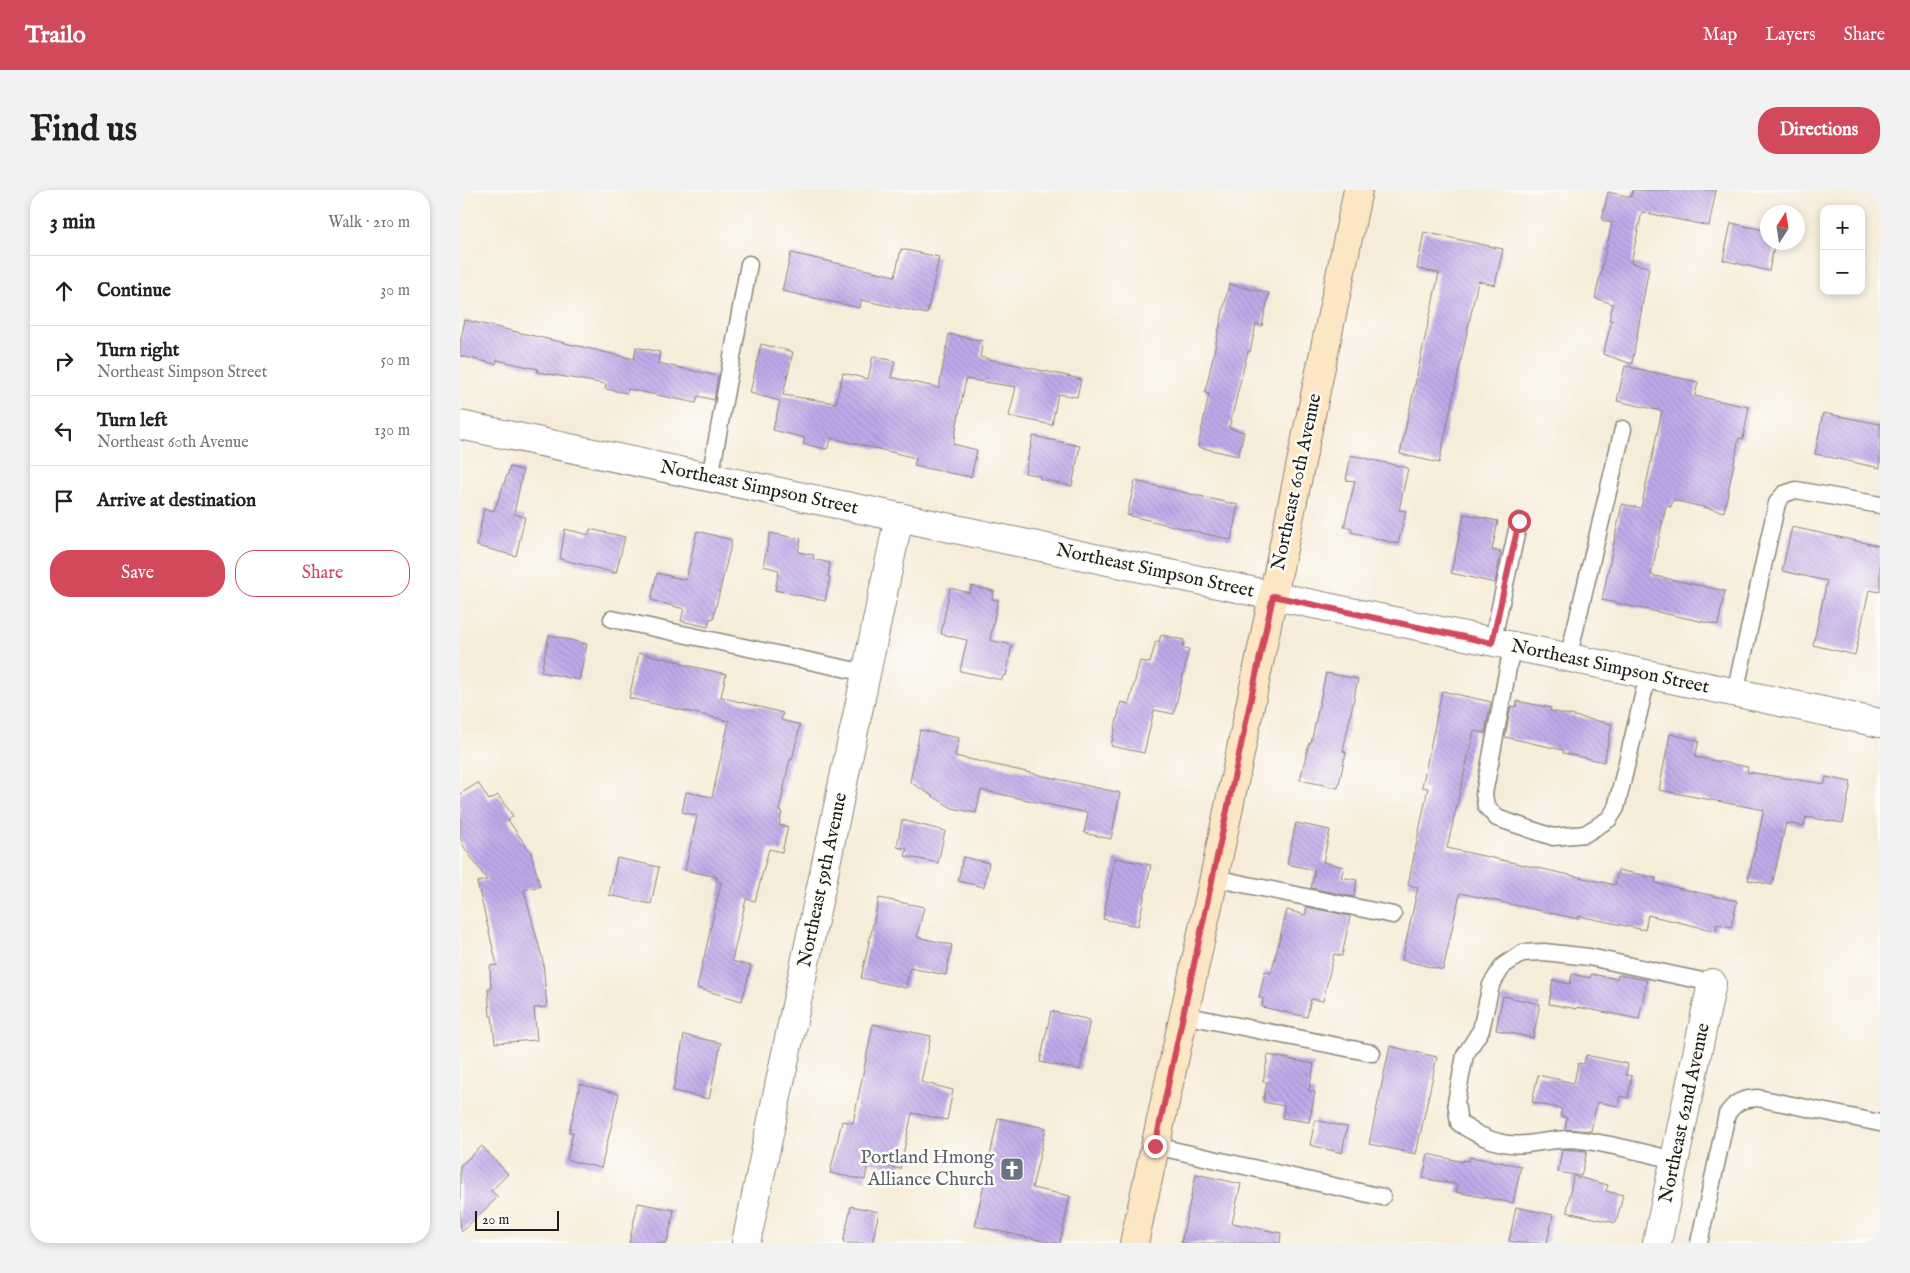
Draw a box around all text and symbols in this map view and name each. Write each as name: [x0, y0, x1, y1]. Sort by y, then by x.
text: Trailo: [25, 20, 86, 51]
text: Map: [1703, 24, 1737, 47]
text: Layers: [1765, 24, 1816, 47]
text: Share: [1844, 24, 1885, 47]
button: Directions: [1758, 107, 1880, 154]
text: Find us: [30, 108, 137, 153]
north arrow: [1760, 205, 1805, 250]
map controls: [1820, 205, 1865, 295]
button: +: [1820, 205, 1865, 250]
text: 3 min: [50, 209, 95, 236]
text: Walk · 210 m: [328, 213, 410, 233]
button: −: [1820, 250, 1865, 295]
icon: ahead: [50, 277, 78, 305]
text: Continue: [97, 279, 171, 303]
text: 30 m: [380, 281, 410, 301]
text: Turn right: [97, 339, 179, 363]
icon: right: [50, 347, 78, 375]
text: 50 m: [381, 351, 410, 371]
text: Northeast Simpson Street: [97, 363, 267, 383]
street label: Northeast 60th Avenue: [1267, 391, 1328, 573]
text: Turn left: [97, 409, 168, 433]
icon: left: [50, 417, 78, 445]
text: 130 m: [374, 421, 410, 441]
text: Northeast 60th Avenue: [97, 433, 249, 453]
street label: Northeast Simpson Street: [658, 455, 861, 521]
icon: arrive: [50, 487, 78, 515]
text: Arrive at destination: [97, 489, 256, 513]
route start: [1508, 510, 1531, 533]
street label: Northeast Simpson Street: [1054, 538, 1257, 604]
button: Save: [50, 550, 225, 597]
button: Share: [235, 550, 410, 597]
street label: Northeast Simpson Street: [1509, 634, 1712, 700]
street label: Northeast 59th Avenue: [793, 790, 853, 970]
street label: Northeast 62nd Avenue: [1654, 1021, 1716, 1205]
route end: [1144, 1135, 1167, 1158]
place label: Portland Hmong Alliance Church: [860, 1146, 995, 1192]
church icon: Portland Hmong Alliance Church: [999, 1156, 1025, 1182]
scale bar: [475, 1208, 559, 1231]
text: 20 m: [482, 1211, 509, 1229]

